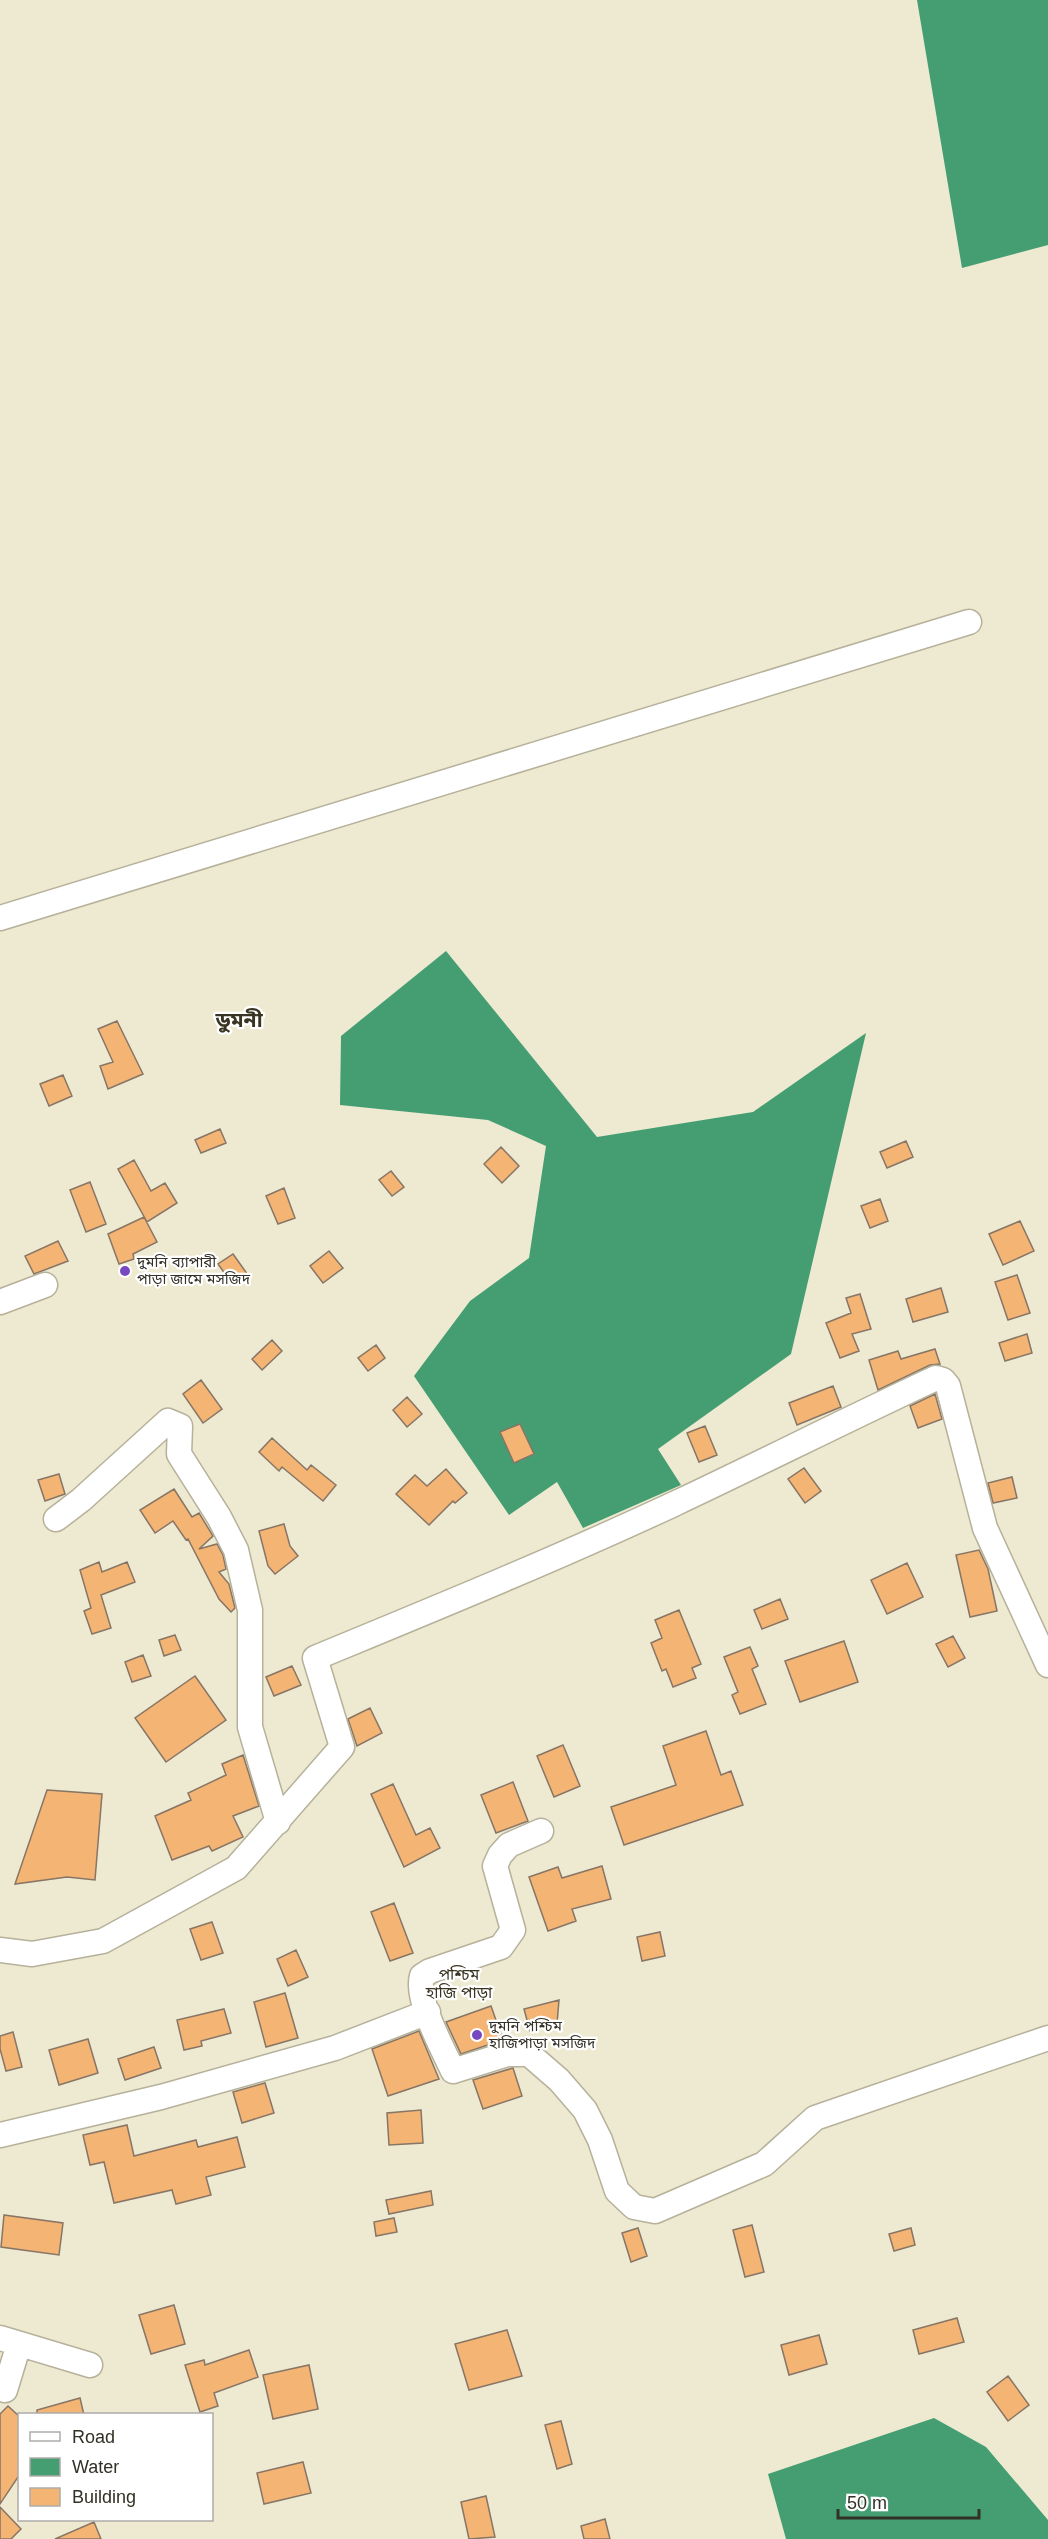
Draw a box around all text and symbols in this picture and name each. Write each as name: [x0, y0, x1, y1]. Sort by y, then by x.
district label: ডুমনী: [214, 1008, 264, 1033]
place label: দুমনি ব্যাপারী পাড়া জামে মসজিদ: [136, 1253, 251, 1287]
marker: দুমনি ব্যাপারী পাড়া জামে মসজিদ: [118, 1264, 132, 1278]
district label: পশ্চিম হাজি পাড়া: [425, 1965, 493, 2001]
place label: দুমনি পশ্চিম হাজিপাড়া মসজিদ: [488, 2017, 596, 2051]
marker: দুমনি পশ্চিম হাজিপাড়া মসজিদ: [470, 2028, 484, 2042]
legend: [18, 2413, 213, 2521]
text: Road: [72, 2427, 115, 2447]
text: Water: [72, 2457, 119, 2477]
scale bar: [838, 2482, 979, 2520]
text: Building: [72, 2487, 136, 2507]
text: 50 m: [847, 2493, 887, 2513]

